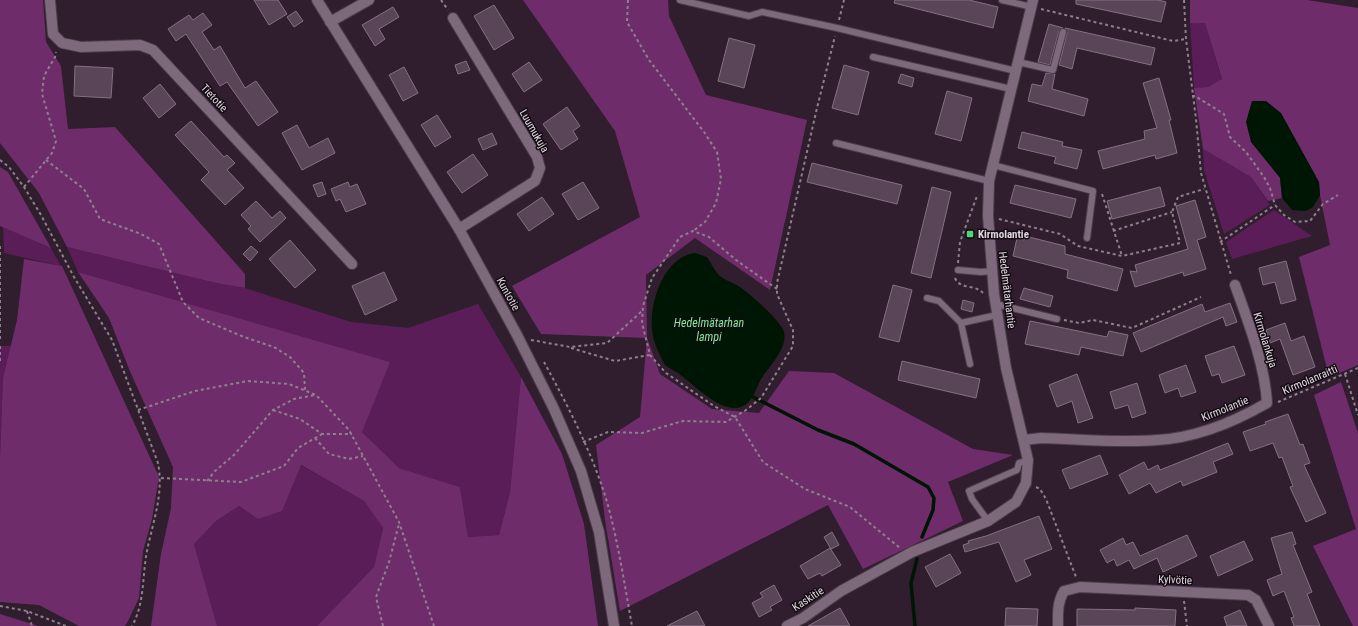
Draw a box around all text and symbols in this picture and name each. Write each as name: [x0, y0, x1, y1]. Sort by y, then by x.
street label: Tietotie: [198, 81, 230, 115]
street label: Luumukuja: [517, 107, 551, 155]
place label: Kirmolantie: [978, 228, 1029, 241]
marker: Kirmolantie: [965, 229, 975, 239]
street label: Hedelmätarhantie: [996, 251, 1018, 329]
street label: Kuntotie: [494, 275, 522, 313]
street label: Kirmolankuja: [1250, 311, 1280, 369]
water label: Hedelmätarhan lampi: [674, 316, 745, 344]
street label: Kirmolanraitti: [1280, 363, 1340, 397]
street label: Kirmolantie: [1200, 394, 1250, 424]
street label: Kylvötie: [1158, 573, 1192, 587]
street label: Kaskitie: [790, 584, 826, 614]

